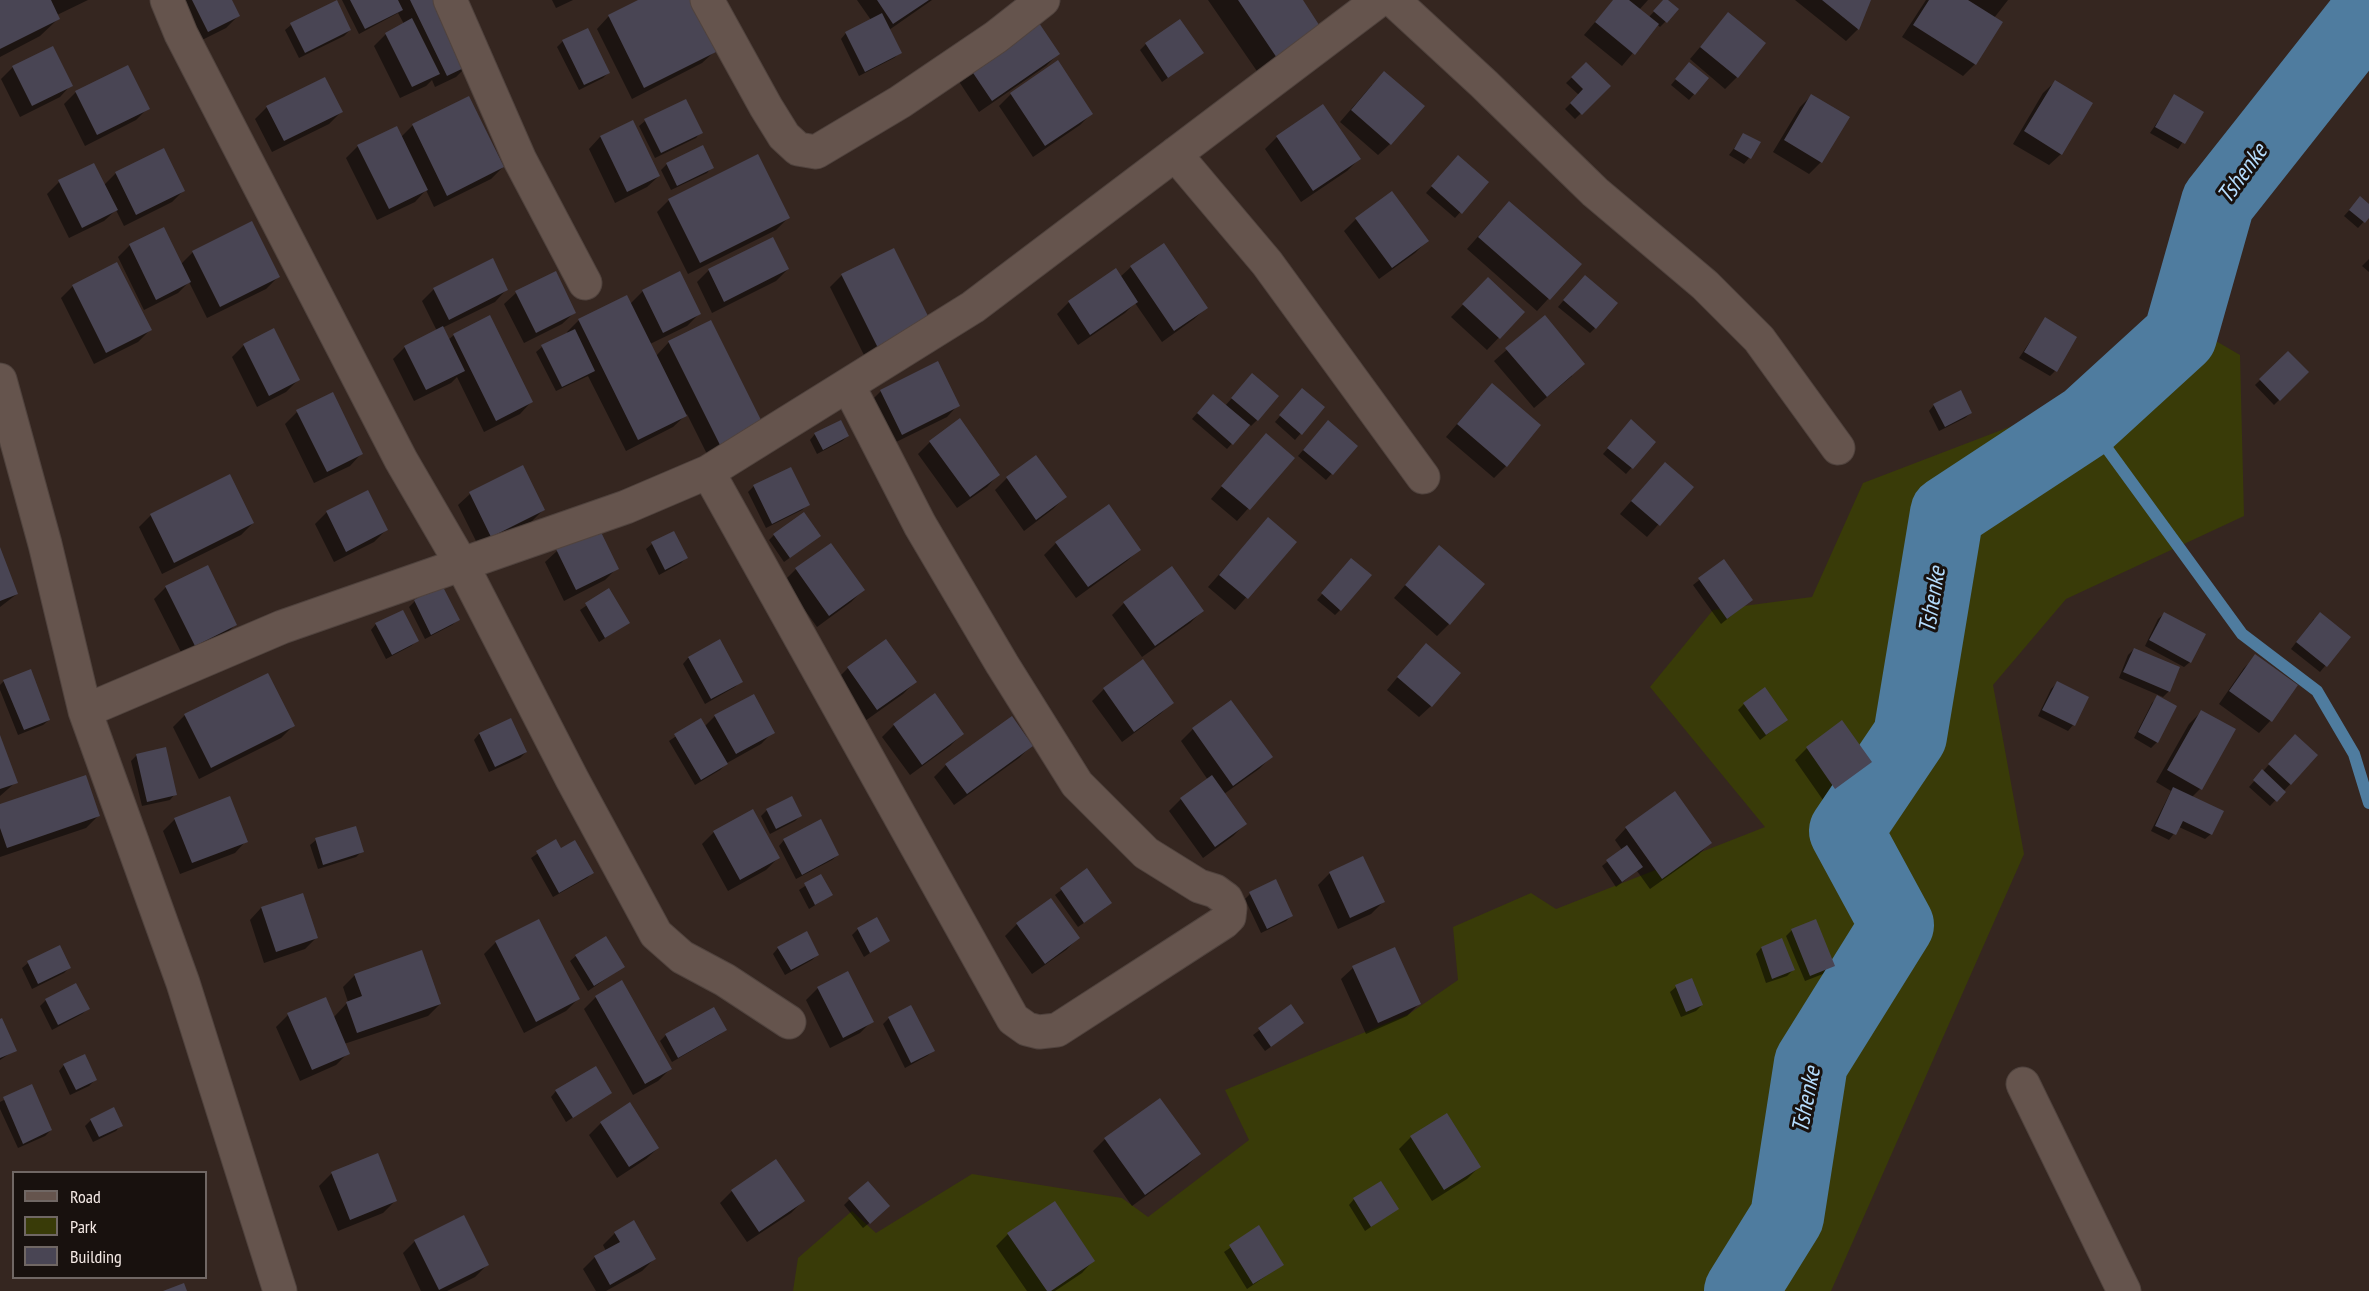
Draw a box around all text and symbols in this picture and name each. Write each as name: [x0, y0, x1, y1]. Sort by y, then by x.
water label: Tshenke: [2212, 139, 2274, 209]
water label: Tshenke: [1914, 565, 1952, 635]
water label: Tshenke: [1786, 1064, 1828, 1136]
legend: [12, 1171, 207, 1279]
text: Road: [70, 1185, 101, 1208]
text: Park: [70, 1215, 97, 1238]
text: Building: [70, 1245, 122, 1268]

